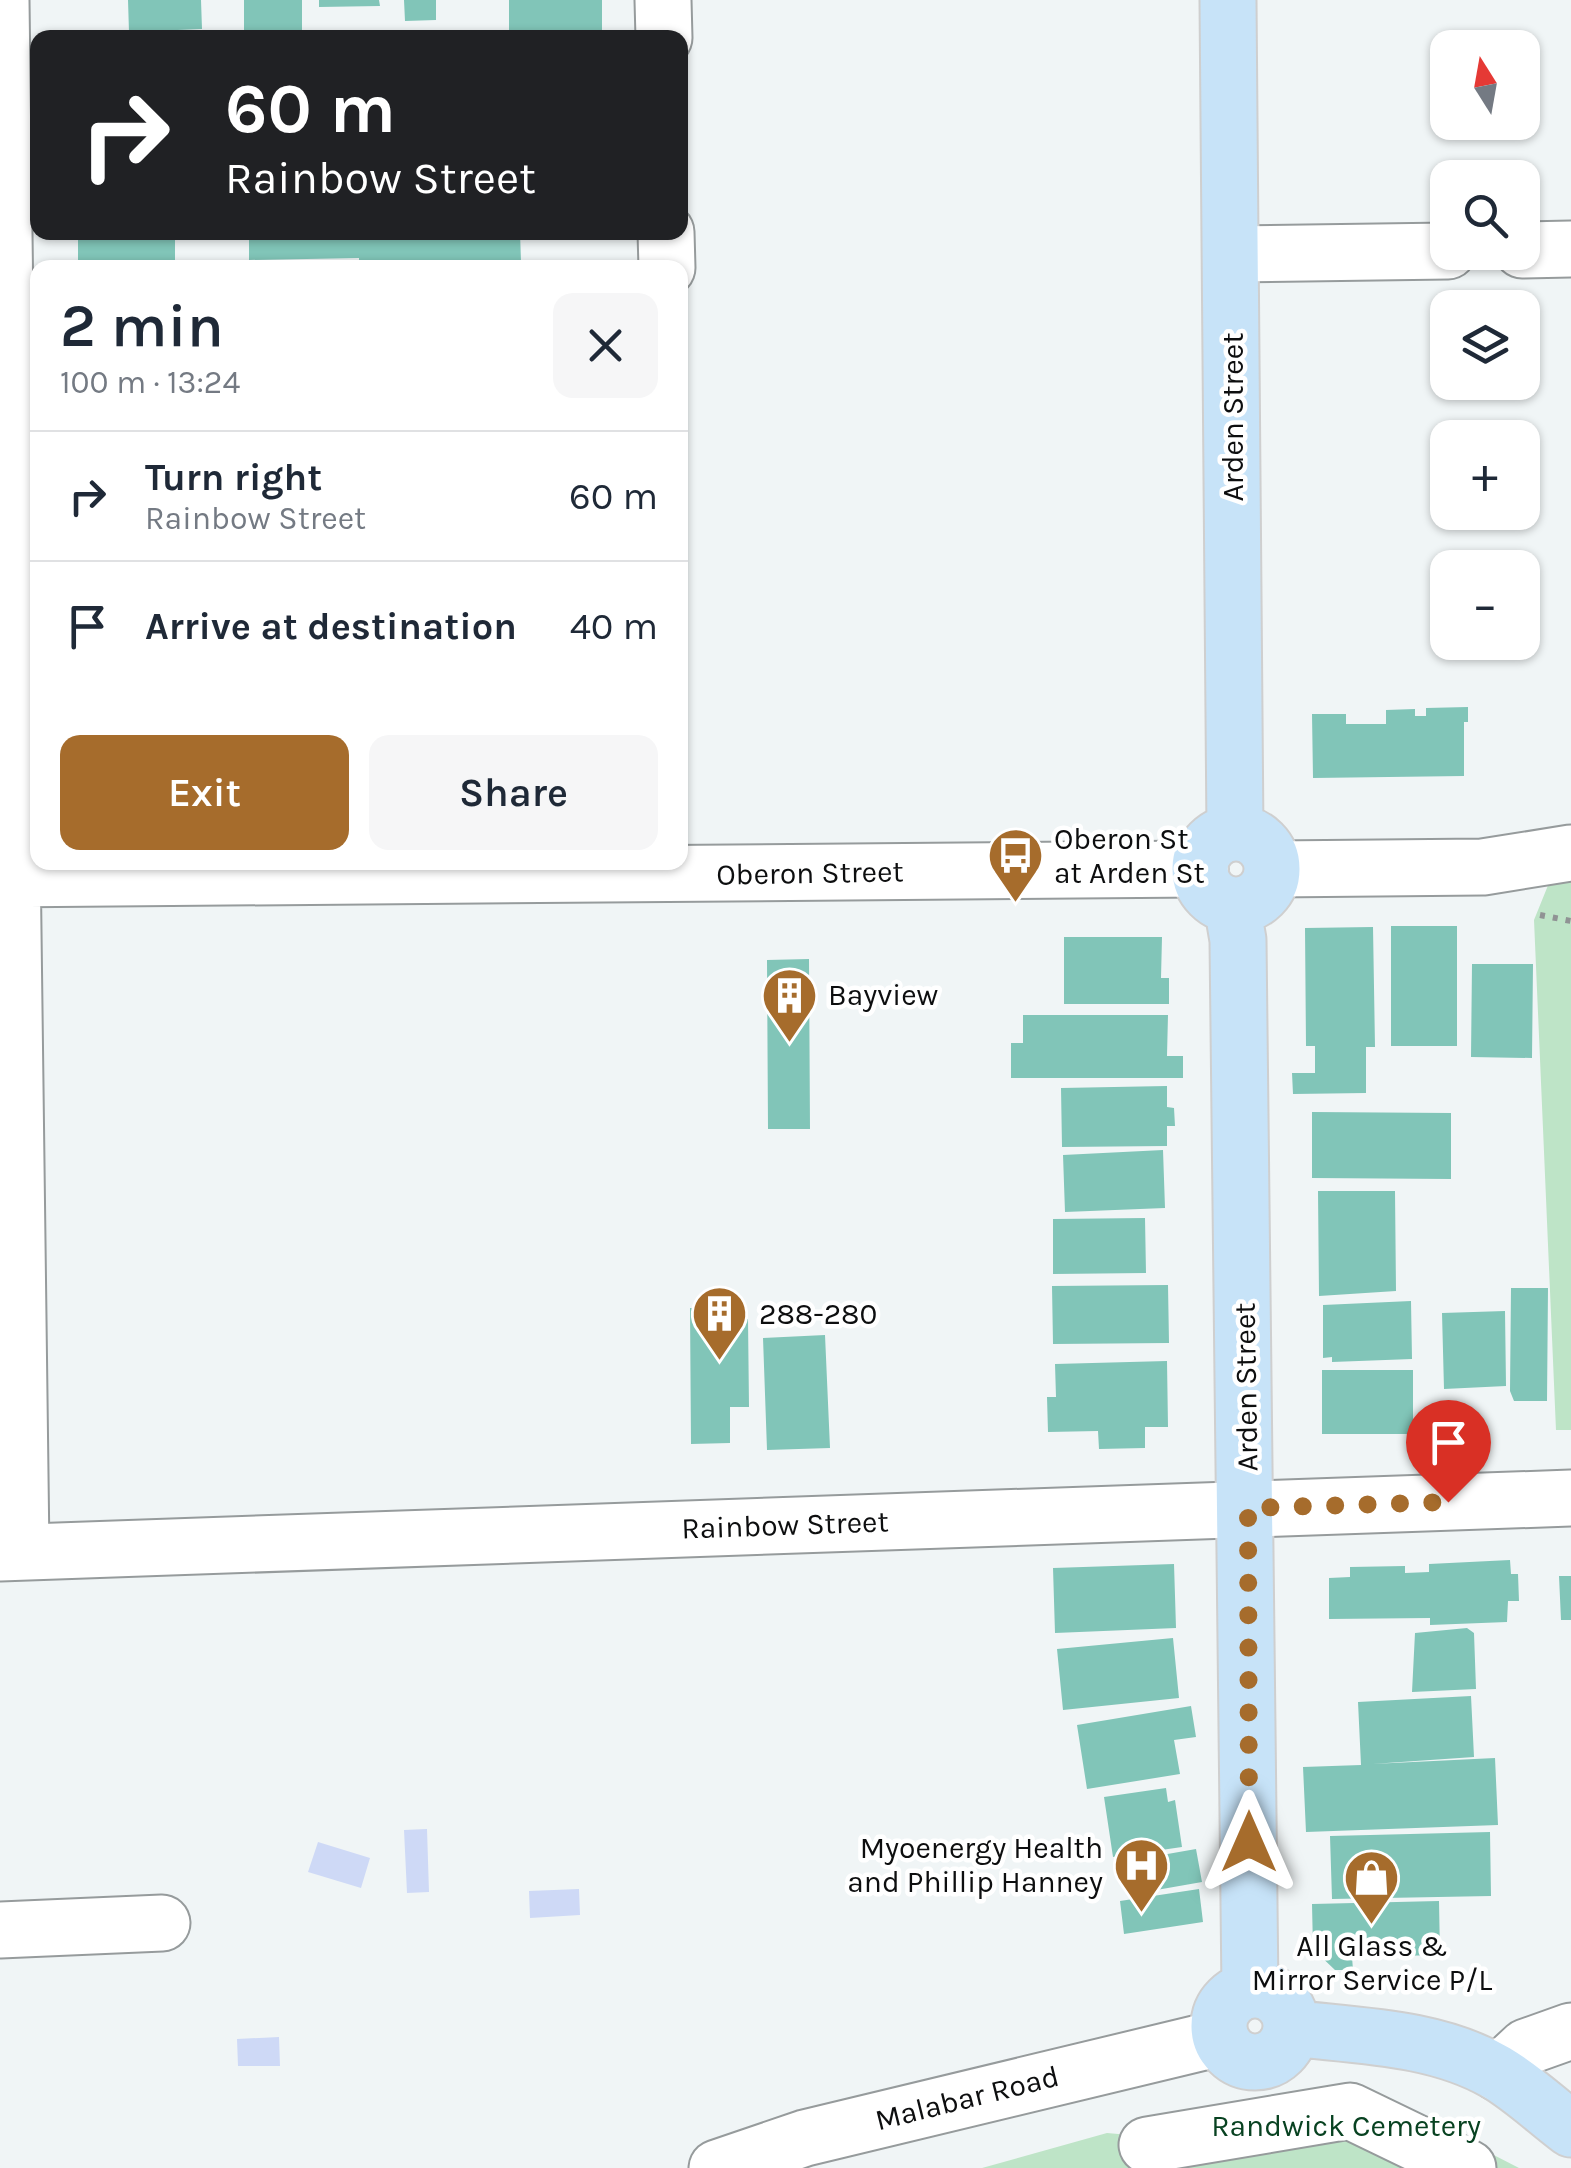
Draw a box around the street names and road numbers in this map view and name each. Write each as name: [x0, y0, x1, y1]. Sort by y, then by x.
street label: Arden Street: [1215, 333, 1251, 501]
street label: Oberon Street: [716, 853, 904, 893]
street label: Arden Street: [1227, 1302, 1265, 1472]
street label: Rainbow Street: [681, 1503, 889, 1547]
street label: Malabar Road: [871, 2058, 1063, 2138]

